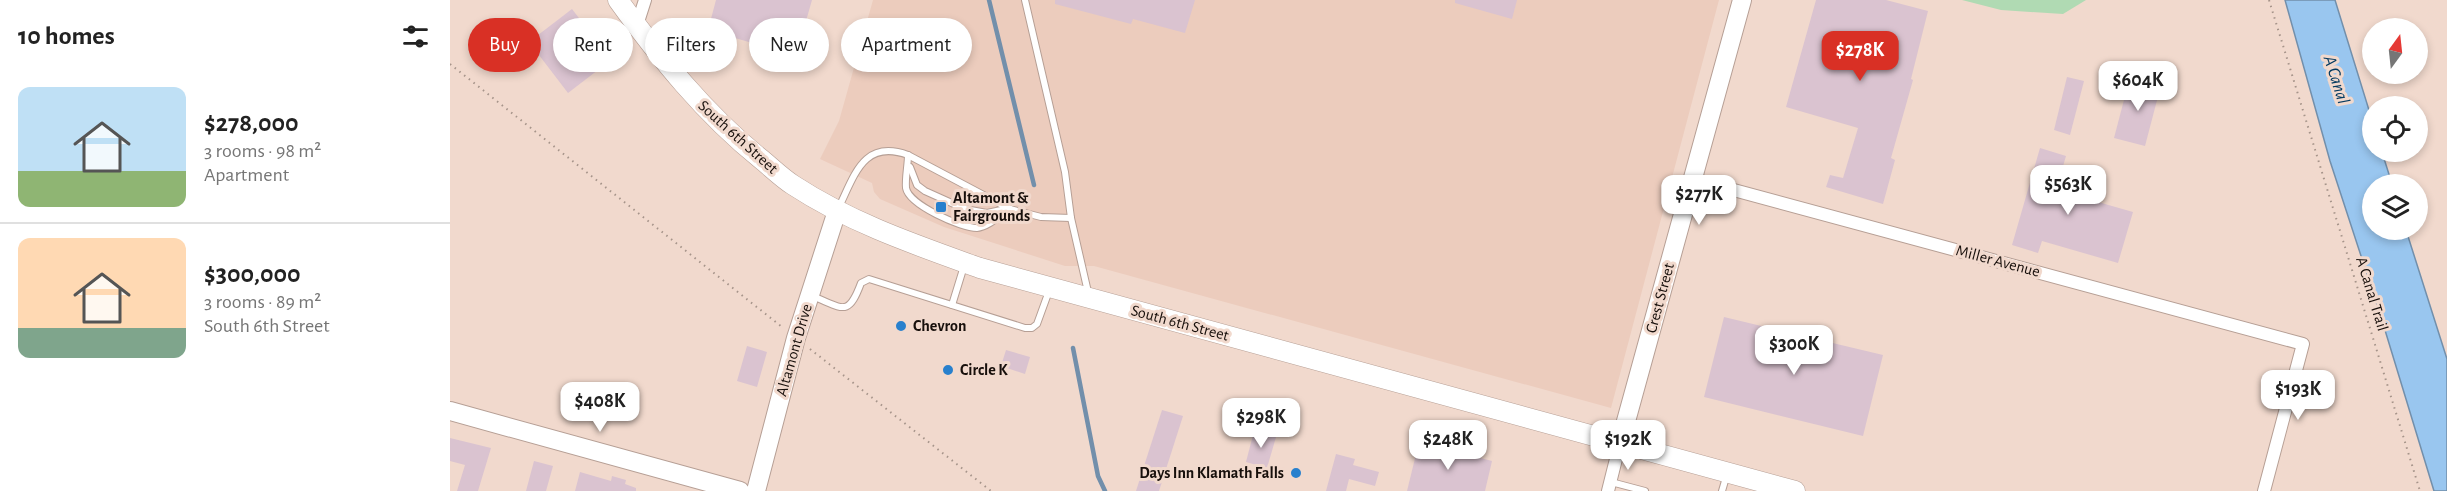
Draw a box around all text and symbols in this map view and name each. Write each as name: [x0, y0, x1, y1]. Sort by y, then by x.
chip: Buy: [468, 18, 541, 72]
chip: Rent: [553, 18, 633, 72]
chip: Filters: [645, 18, 737, 72]
chip: New: [749, 18, 829, 72]
chip: Apartment: [841, 18, 972, 72]
north arrow: [2362, 18, 2428, 84]
map controls: [2362, 18, 2428, 240]
icon: filters: [399, 20, 432, 53]
text: 10 homes: [18, 23, 115, 49]
pin: $278K: [1818, 31, 1902, 82]
text: $278K: [1836, 40, 1884, 60]
water label: A Canal: [2319, 53, 2352, 106]
pin: $604K: [2096, 61, 2180, 112]
text: $604K: [2113, 70, 2163, 90]
button: locate: [2362, 96, 2428, 162]
street label: South 6th Street: [695, 97, 781, 177]
text: $278,000: [204, 110, 299, 136]
icon: home: [66, 111, 138, 183]
text: 3 rooms · 98 m²: [204, 141, 321, 161]
text: Apartment: [204, 165, 289, 185]
pin: $563K: [2026, 165, 2110, 216]
text: $563K: [2044, 174, 2092, 194]
button: layers: [2362, 174, 2428, 240]
pin: $277K: [1657, 175, 1741, 226]
text: $277K: [1675, 184, 1723, 204]
place label: Altamont & Fairgrounds: [953, 190, 1030, 224]
marker: Altamont & Fairgrounds: [934, 200, 948, 214]
street label: Miller Avenue: [1954, 242, 2042, 280]
street label: A Canal Trail: [2353, 255, 2391, 333]
text: $300,000: [204, 261, 301, 287]
street label: Crest Street: [1643, 261, 1677, 335]
icon: home: [66, 262, 138, 334]
text: 3 rooms · 89 m²: [204, 292, 321, 312]
street label: Altamont Drive: [773, 302, 815, 398]
street label: South 6th Street: [1129, 302, 1231, 344]
text: South 6th Street: [204, 316, 330, 336]
place label: Chevron: [913, 318, 966, 334]
marker: Chevron: [894, 319, 908, 333]
pin: $300K: [1752, 325, 1836, 376]
text: $300K: [1769, 334, 1819, 354]
place label: Circle K: [960, 362, 1008, 378]
marker: Circle K: [941, 363, 955, 377]
pin: $193K: [2256, 370, 2340, 421]
text: $193K: [2275, 379, 2321, 399]
pin: $408K: [558, 382, 642, 433]
text: $408K: [574, 391, 626, 411]
pin: $298K: [1219, 398, 1303, 449]
text: $298K: [1236, 407, 1286, 427]
pin: $248K: [1406, 420, 1490, 471]
pin: $192K: [1586, 420, 1670, 471]
text: $248K: [1423, 429, 1473, 449]
text: $192K: [1605, 429, 1651, 449]
place label: Days Inn Klamath Falls: [1139, 465, 1284, 482]
marker: Days Inn Klamath Falls: [1289, 466, 1303, 480]

